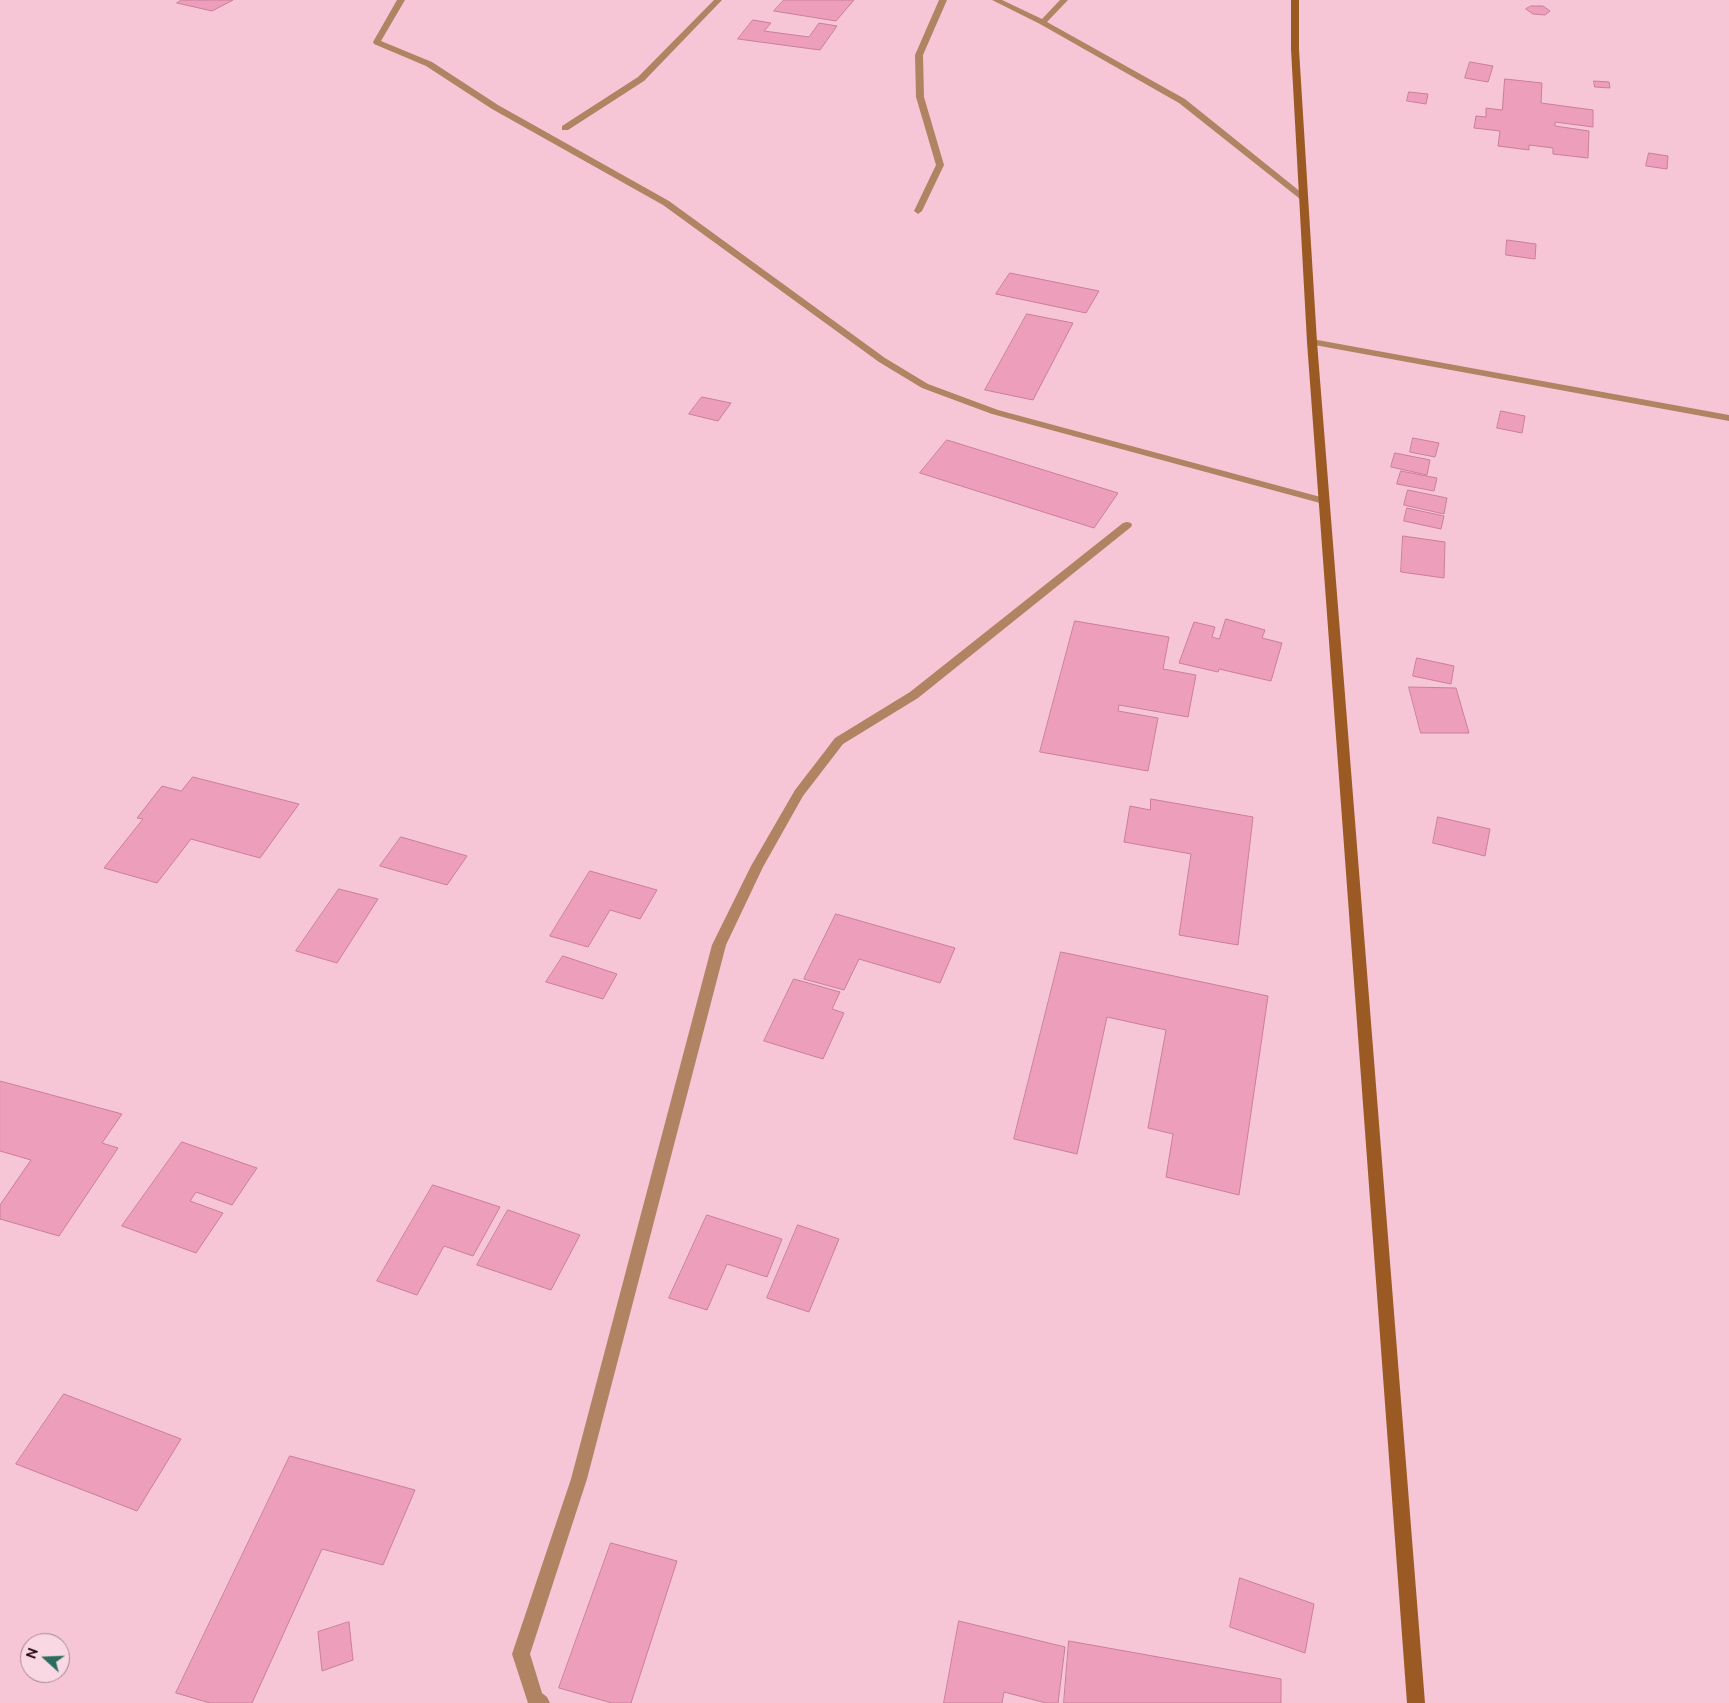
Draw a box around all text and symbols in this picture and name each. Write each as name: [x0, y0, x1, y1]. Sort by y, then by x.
north arrow: [20, 1633, 70, 1683]
text: N: [23, 1646, 41, 1661]

